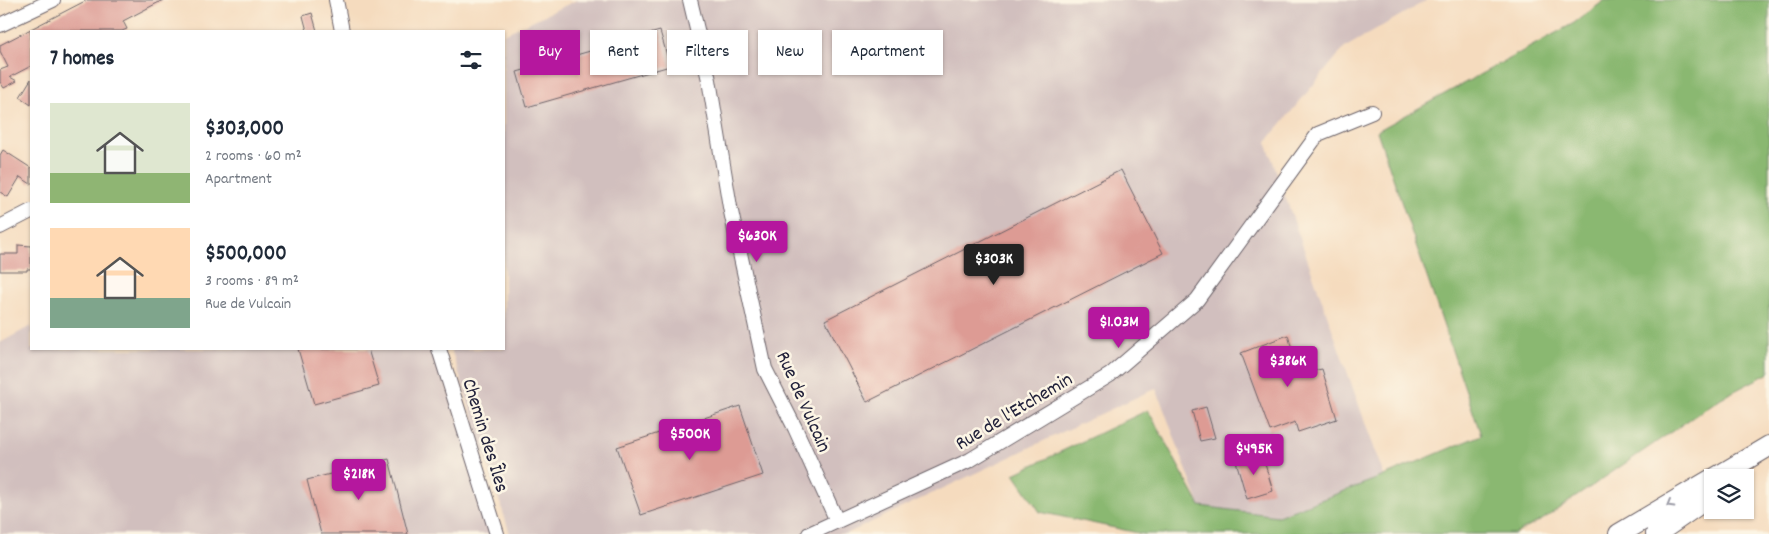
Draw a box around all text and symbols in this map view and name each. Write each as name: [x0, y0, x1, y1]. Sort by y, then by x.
chip: Buy: [520, 30, 580, 75]
chip: Rent: [590, 30, 657, 75]
chip: Filters: [667, 30, 748, 75]
chip: New: [758, 30, 822, 75]
chip: Apartment: [832, 30, 943, 75]
text: 7 homes: [50, 45, 114, 75]
icon: filters: [457, 46, 485, 74]
text: $303,000: [205, 115, 284, 145]
icon: home: [90, 123, 150, 183]
text: 2 rooms · 60 m²: [205, 145, 302, 168]
text: Apartment: [205, 168, 272, 191]
pin: $630K: [722, 220, 792, 263]
text: $630K: [737, 225, 777, 248]
text: $500,000: [205, 240, 287, 270]
pin: $303K: [959, 244, 1029, 286]
icon: home: [90, 248, 150, 308]
text: $303K: [975, 248, 1013, 271]
text: 3 rooms · 89 m²: [205, 270, 299, 293]
text: Rue de Vulcain: [205, 293, 291, 316]
pin: $1.03M: [1078, 306, 1160, 349]
text: $1.03M: [1099, 311, 1139, 334]
pin: $386K: [1253, 346, 1323, 388]
street label: Rue de Vulcain: [768, 347, 837, 457]
text: $386K: [1270, 350, 1306, 373]
street label: Rue de l'Etchemin: [951, 366, 1078, 459]
street label: Chemin des Îles: [454, 375, 515, 496]
pin: $500K: [655, 418, 725, 461]
text: $500K: [670, 423, 710, 446]
pin: $495K: [1219, 434, 1289, 476]
text: $495K: [1236, 438, 1272, 461]
pin: $218K: [324, 458, 394, 501]
text: $218K: [343, 463, 375, 486]
map controls: [1704, 469, 1754, 519]
button: layers: [1704, 469, 1754, 519]
one-way arrow: [1667, 497, 1676, 507]

